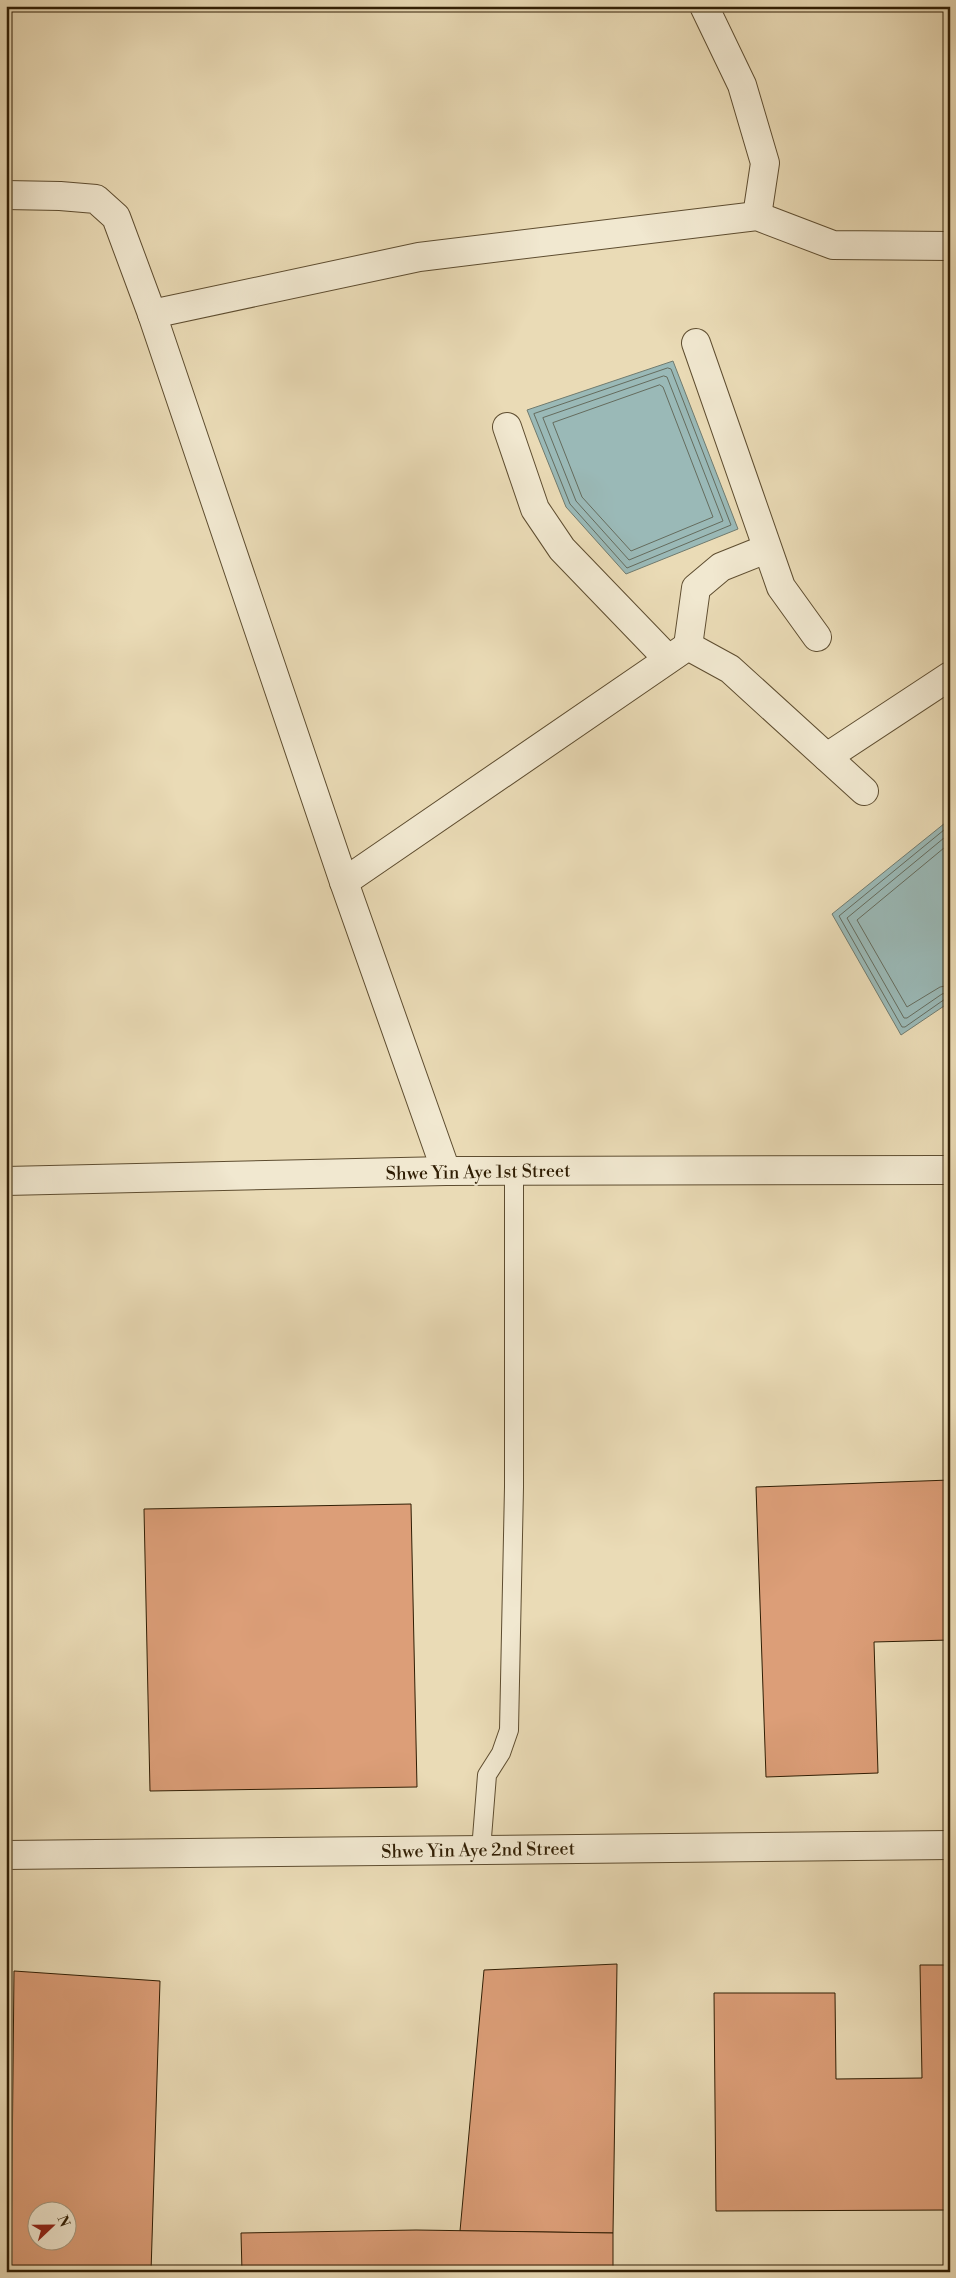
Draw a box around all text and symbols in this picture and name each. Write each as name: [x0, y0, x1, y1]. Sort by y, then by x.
street label: Shwe Yin Aye 1st Street: [385, 1159, 571, 1186]
street label: Shwe Yin Aye 2nd Street: [381, 1837, 576, 1864]
north arrow: [28, 2200, 78, 2250]
text: N: [53, 2213, 74, 2230]

